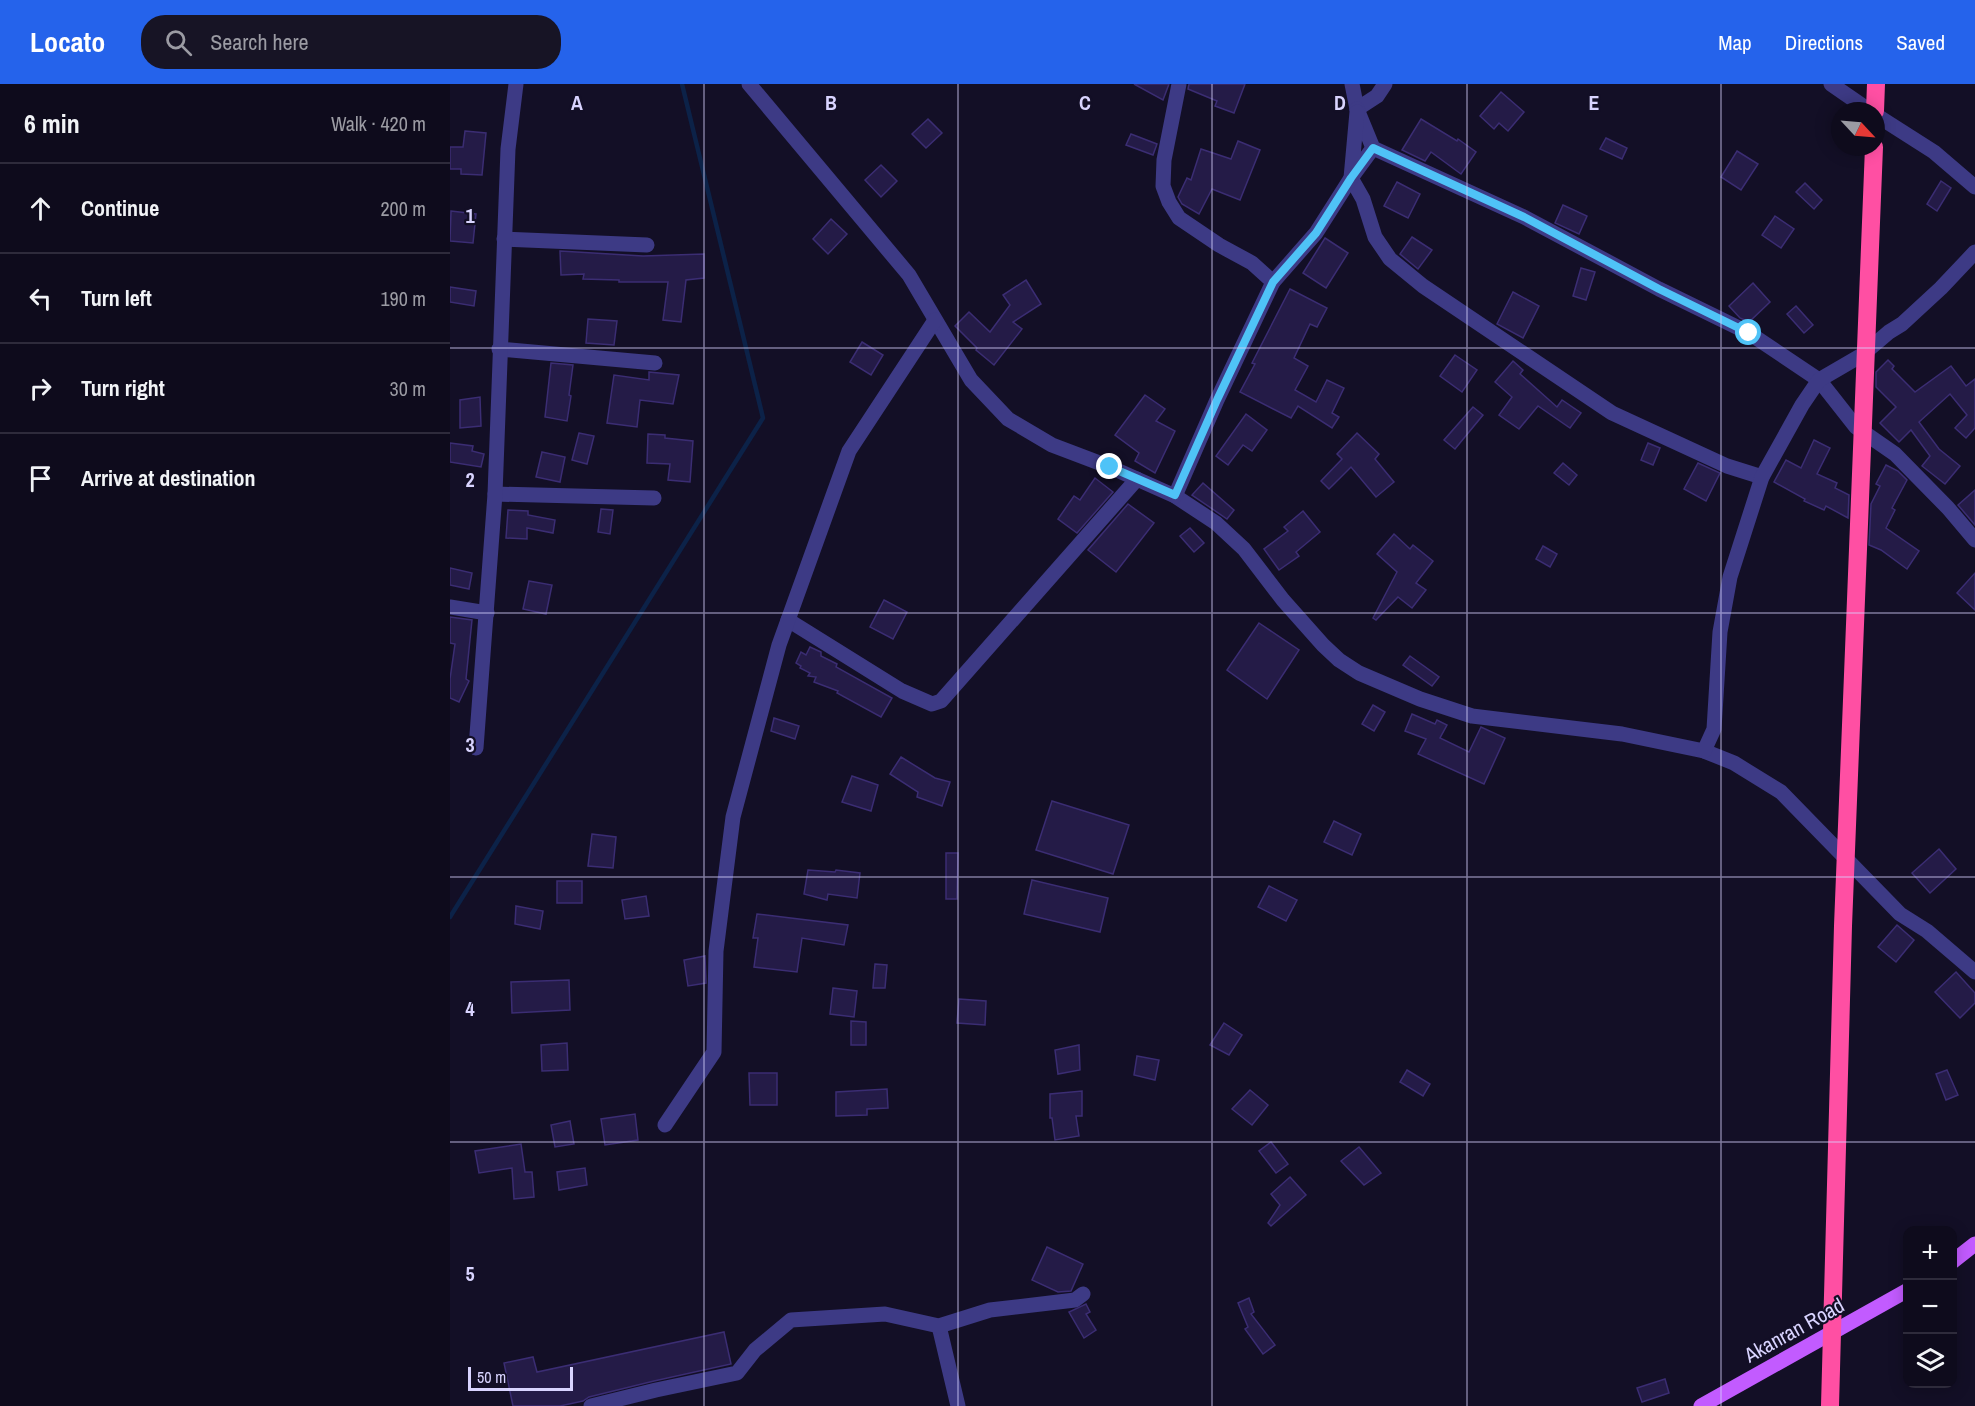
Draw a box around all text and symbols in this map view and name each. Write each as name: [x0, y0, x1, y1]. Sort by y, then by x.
search box: [141, 15, 561, 69]
text: Locato: [30, 23, 105, 61]
icon: search: [162, 26, 195, 59]
text: Search here: [210, 27, 309, 57]
text: Map: [1718, 28, 1752, 57]
text: Directions: [1785, 28, 1863, 57]
text: Saved: [1896, 28, 1945, 57]
text: A: [571, 89, 583, 116]
text: B: [825, 89, 837, 116]
text: C: [1079, 89, 1091, 116]
text: D: [1334, 89, 1346, 116]
text: E: [1589, 89, 1600, 116]
north arrow: [1831, 102, 1885, 156]
text: 6 min: [24, 106, 80, 141]
text: Walk · 420 m: [331, 110, 426, 137]
icon: ahead: [24, 192, 57, 225]
text: Continue: [81, 193, 159, 223]
text: 200 m: [380, 195, 426, 222]
text: 1: [465, 202, 475, 229]
icon: left: [24, 282, 57, 315]
text: Turn left: [81, 283, 152, 313]
text: 190 m: [380, 285, 426, 312]
route start: [1735, 319, 1761, 345]
icon: right: [24, 372, 57, 405]
text: Turn right: [81, 373, 165, 403]
text: 30 m: [390, 375, 426, 402]
route end: [1096, 453, 1122, 479]
icon: arrive: [24, 462, 57, 495]
text: Arrive at destination: [81, 463, 255, 493]
text: 2: [465, 466, 475, 493]
text: 3: [465, 731, 475, 758]
text: 4: [465, 995, 475, 1022]
map controls: [1903, 1226, 1957, 1388]
button: +: [1903, 1226, 1957, 1280]
text: 5: [465, 1260, 475, 1287]
button: −: [1903, 1280, 1957, 1334]
street label: Akanran Road: [1738, 1291, 1849, 1370]
button: layers: [1903, 1334, 1957, 1388]
scale bar: [468, 1364, 573, 1392]
text: 50 m: [477, 1366, 506, 1388]

